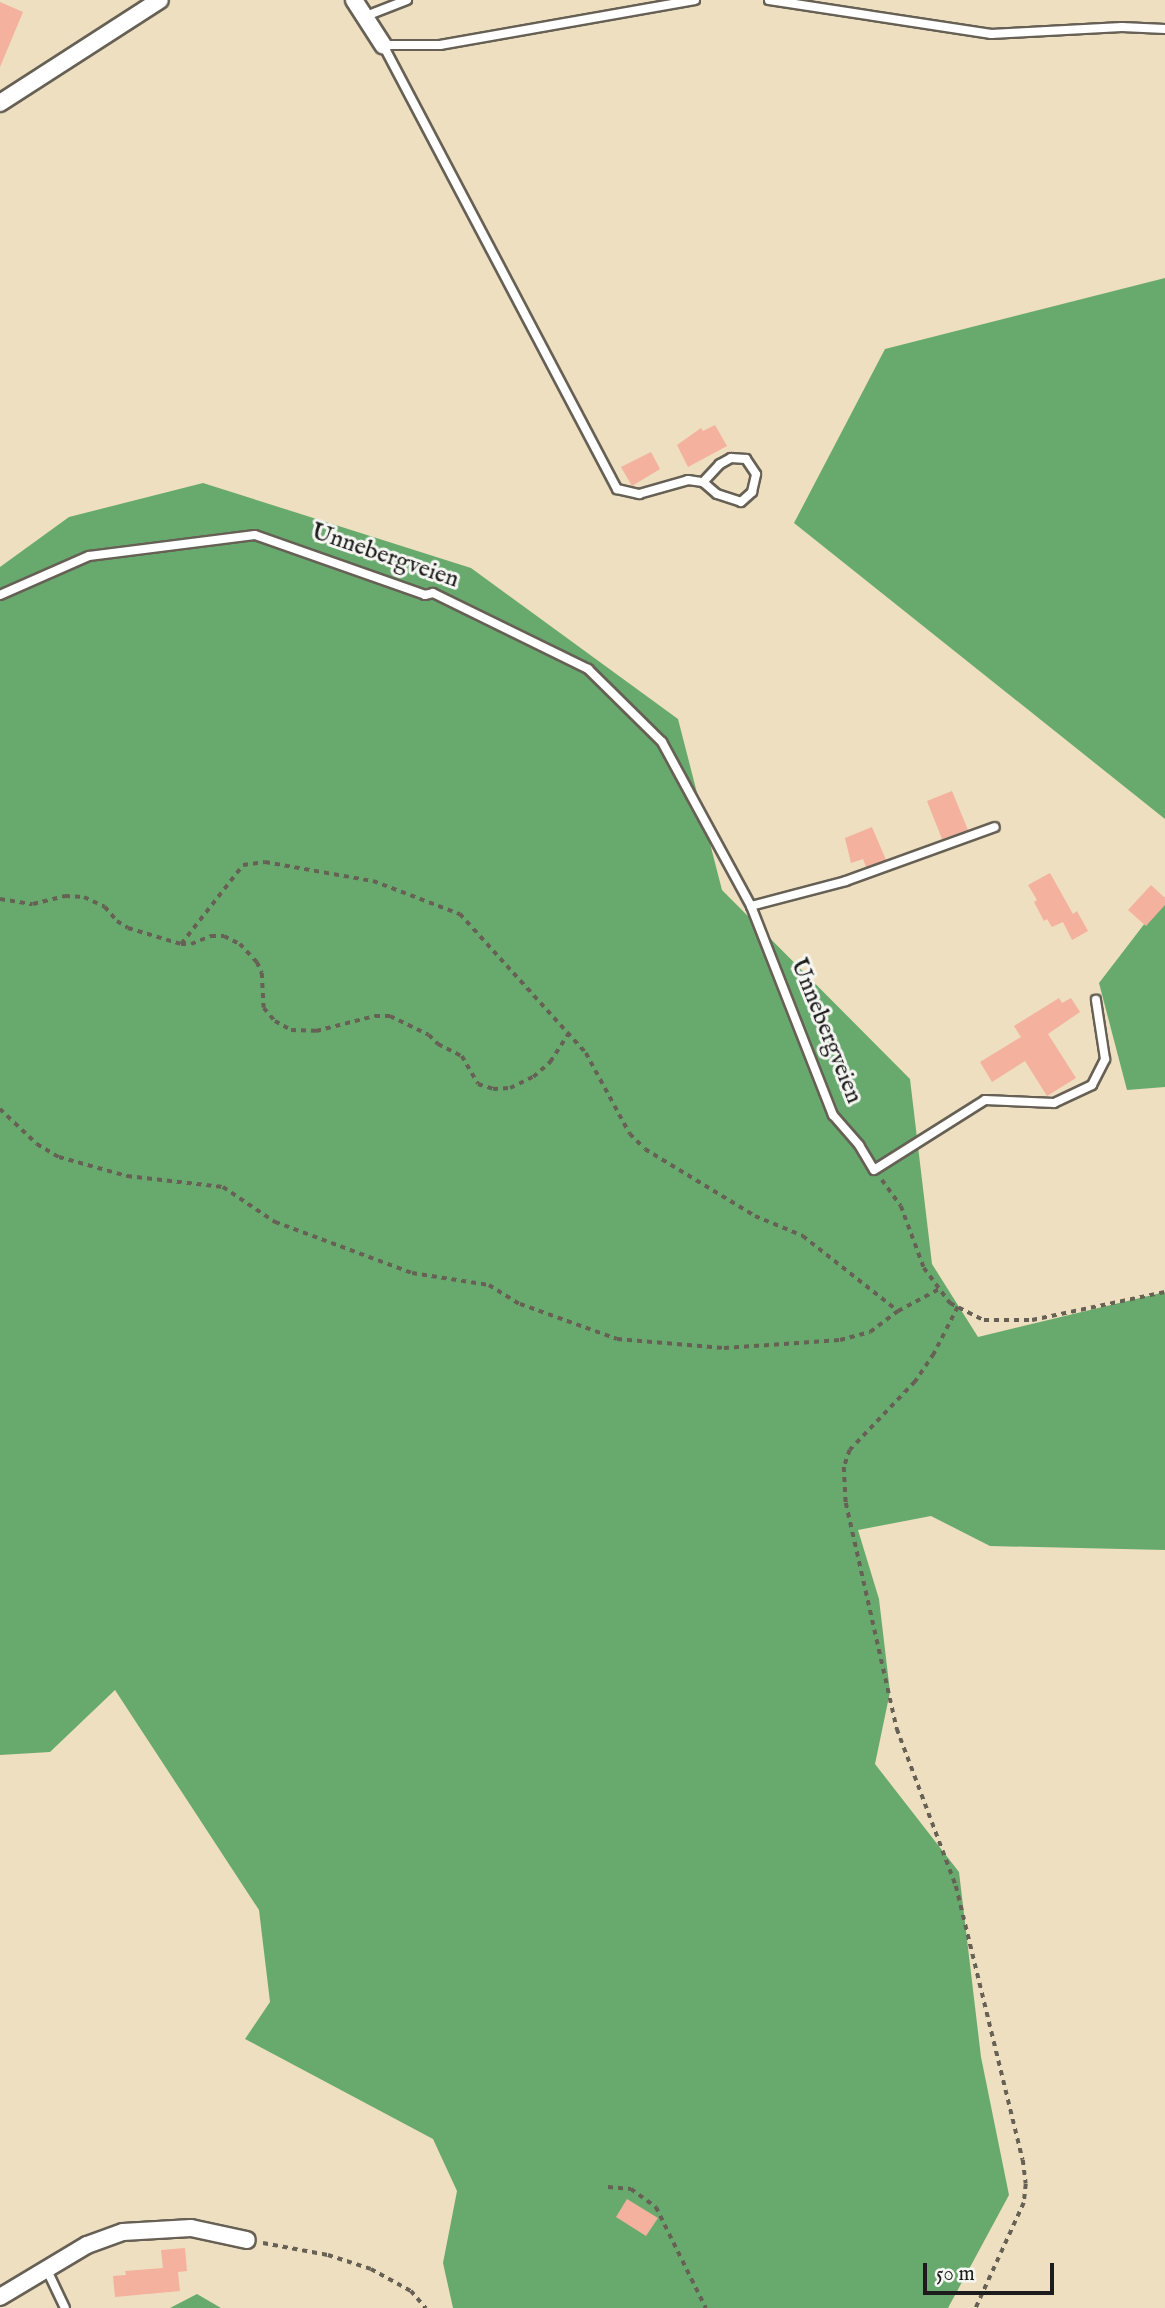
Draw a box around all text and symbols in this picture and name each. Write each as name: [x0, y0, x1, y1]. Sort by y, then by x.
street label: Unnebergveien: [307, 517, 463, 595]
street label: Unnebergveien: [784, 954, 868, 1108]
scale bar: [927, 2248, 1058, 2292]
text: 50 m: [936, 2261, 975, 2288]

